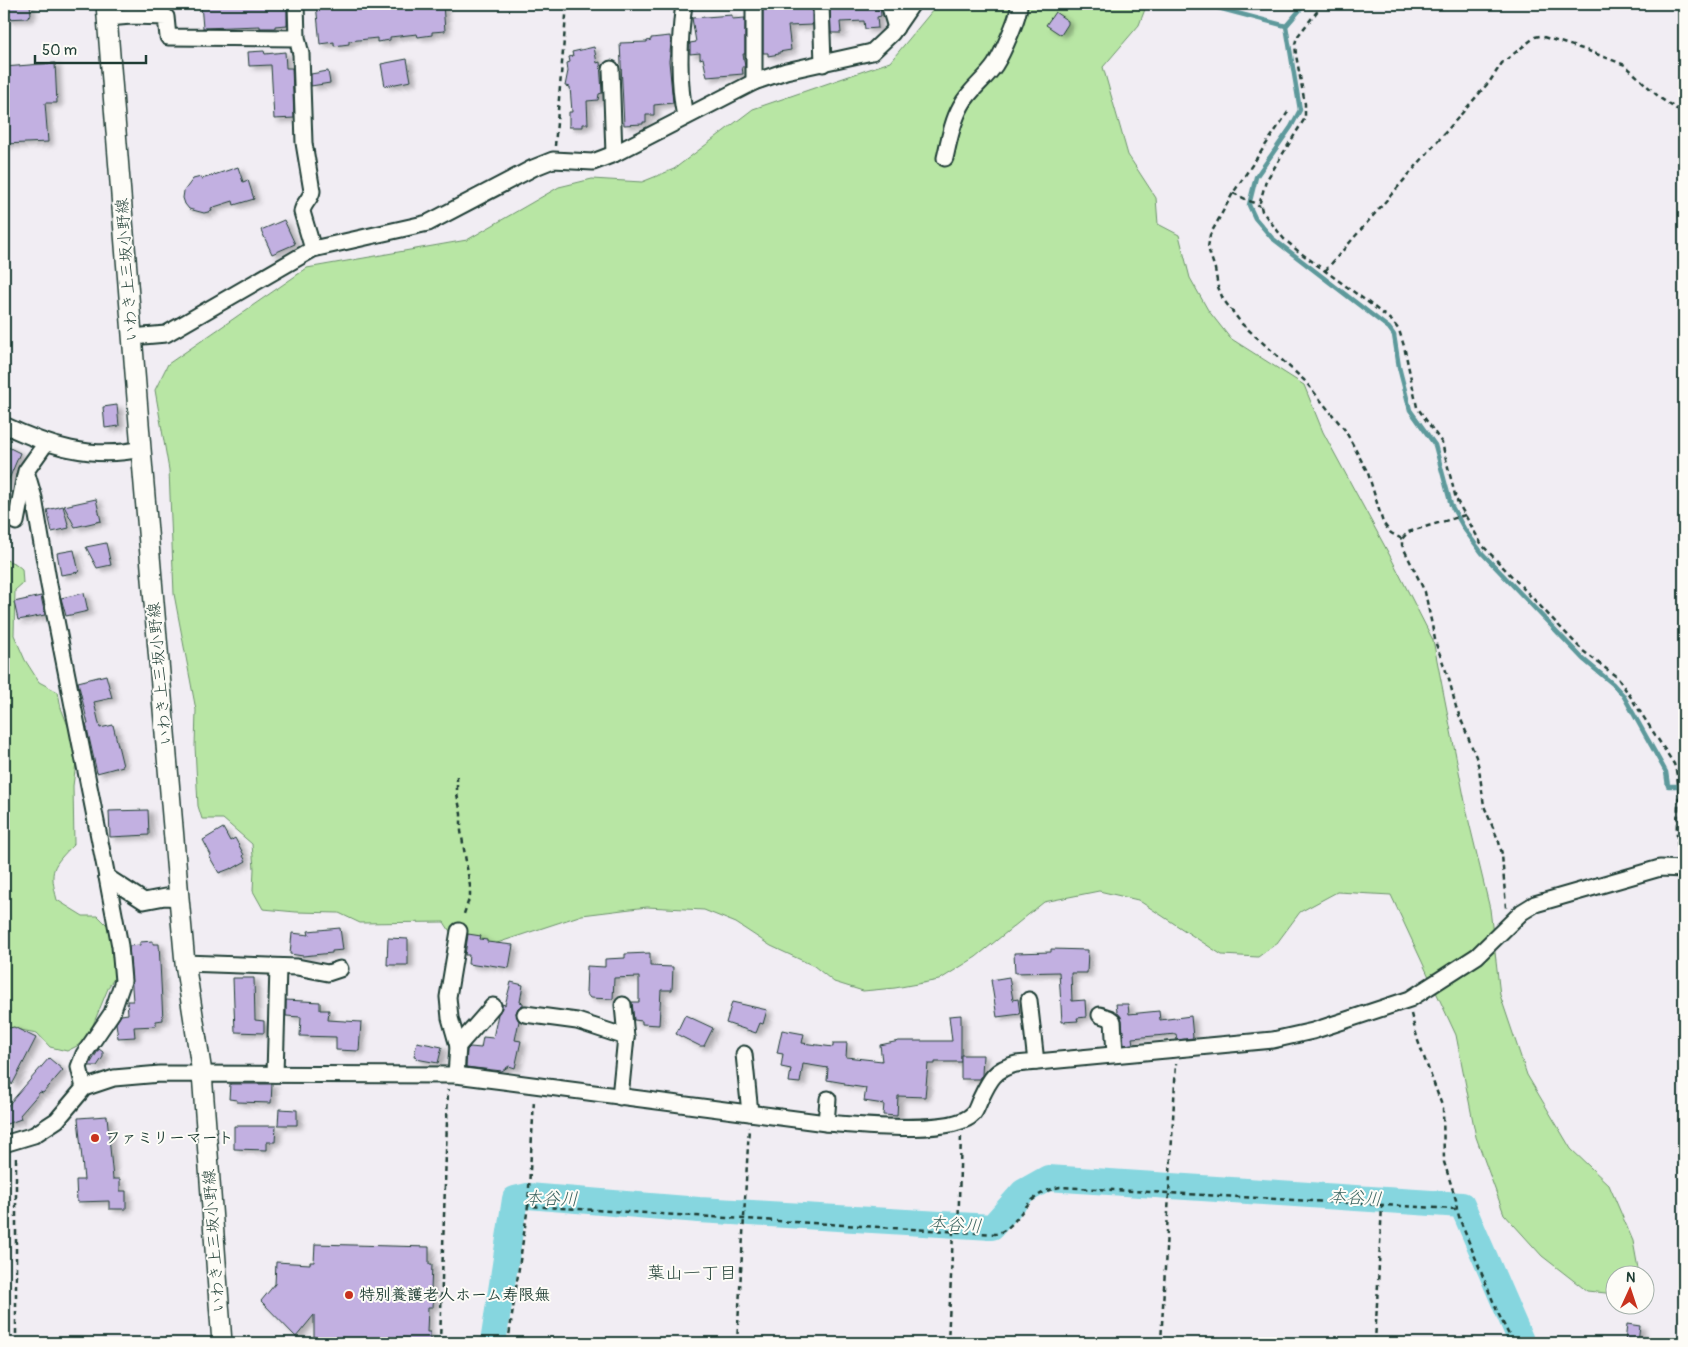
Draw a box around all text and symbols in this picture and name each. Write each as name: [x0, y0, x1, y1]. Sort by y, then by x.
scale bar: [35, 32, 146, 64]
text: 50 m: [42, 41, 77, 60]
street label: いわき上三坂小野線: [112, 197, 142, 343]
street label: いわき上三坂小野線: [144, 601, 176, 747]
place label: ファミリーマート: [105, 1128, 234, 1148]
marker: ファミリーマート: [89, 1132, 101, 1144]
street label: いわき上三坂小野線: [199, 1168, 229, 1314]
water label: 本谷川: [1327, 1185, 1383, 1211]
water label: 本谷川: [524, 1187, 578, 1211]
water label: 本谷川: [927, 1212, 983, 1238]
district label: 葉山一丁目: [647, 1262, 737, 1285]
north arrow: [1606, 1264, 1656, 1314]
text: N: [1625, 1269, 1636, 1286]
place label: 特別養護老人ホーム寿限無: [359, 1285, 550, 1305]
marker: 特別養護老人ホーム寿限無: [343, 1289, 355, 1301]

